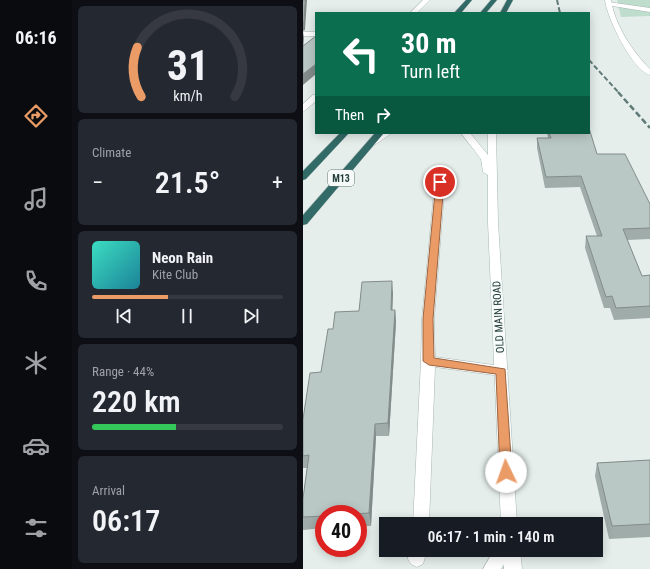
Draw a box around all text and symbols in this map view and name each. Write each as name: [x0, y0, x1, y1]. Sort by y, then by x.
text: 06:16: [15, 27, 57, 48]
text: 30 m: [401, 27, 457, 60]
icon: left: [335, 28, 387, 80]
text: 31: [166, 41, 209, 90]
text: Turn left: [401, 61, 460, 82]
text: km/h: [173, 88, 202, 104]
icon: directions: [22, 102, 50, 130]
icon: right: [372, 104, 394, 126]
text: Then: [335, 106, 364, 124]
text: Climate: [92, 145, 131, 160]
text: 21.5°: [155, 165, 220, 200]
pin: [423, 165, 457, 199]
text: −: [92, 170, 103, 195]
text: +: [272, 170, 283, 195]
road number: M13: [328, 170, 354, 186]
icon: arrive: [429, 171, 451, 193]
icon: music: [22, 185, 50, 213]
text: Neon Rain: [152, 249, 213, 267]
icon: phone: [22, 267, 50, 295]
text: Kite Club: [152, 267, 198, 282]
street label: OLD MAIN ROAD: [490, 280, 507, 353]
icon: previous: [113, 305, 135, 327]
icon: pause: [176, 305, 198, 327]
icon: next: [240, 305, 262, 327]
icon: climate: [22, 349, 50, 377]
text: Range · 44%: [92, 364, 154, 379]
text: 220 km: [92, 384, 181, 419]
icon: car: [22, 432, 50, 460]
position arrow: [485, 451, 527, 493]
text: Arrival: [92, 483, 125, 498]
text: 06:17: [92, 503, 160, 538]
speed limit sign: 40: [315, 505, 367, 557]
icon: filters: [22, 514, 50, 542]
text: 06:17 · 1 min · 140 m: [428, 528, 554, 546]

